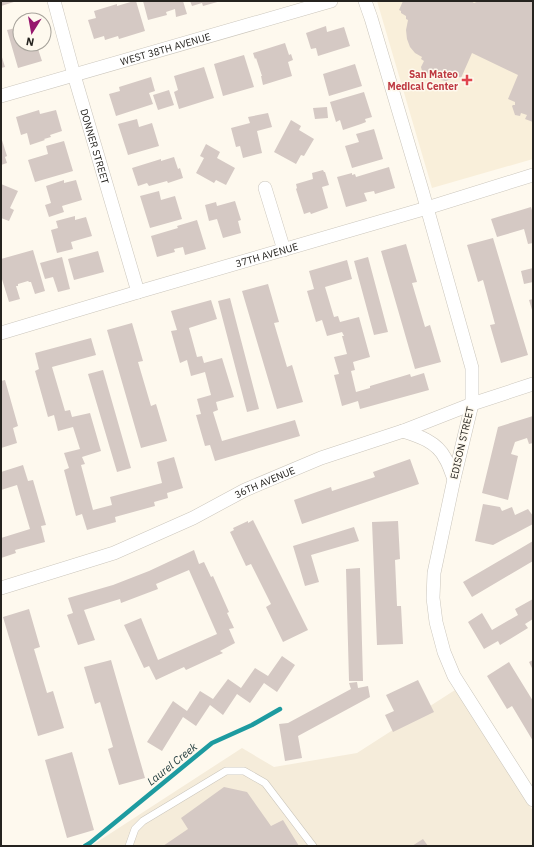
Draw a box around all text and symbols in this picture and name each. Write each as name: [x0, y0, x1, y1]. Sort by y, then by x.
north arrow: [12, 12, 52, 52]
street label: WEST 38TH AVENUE: [119, 29, 212, 68]
text: N: [25, 34, 35, 49]
place label: San Mateo Medical Center: [387, 68, 458, 93]
marker: San Mateo Medical Center: [461, 74, 473, 86]
street label: DONNER STREET: [78, 107, 112, 186]
street label: 37TH AVENUE: [234, 239, 300, 270]
street label: EDISON STREET: [447, 405, 477, 481]
street label: 36TH AVENUE: [232, 463, 297, 501]
water label: Laurel Creek: [144, 739, 200, 788]

